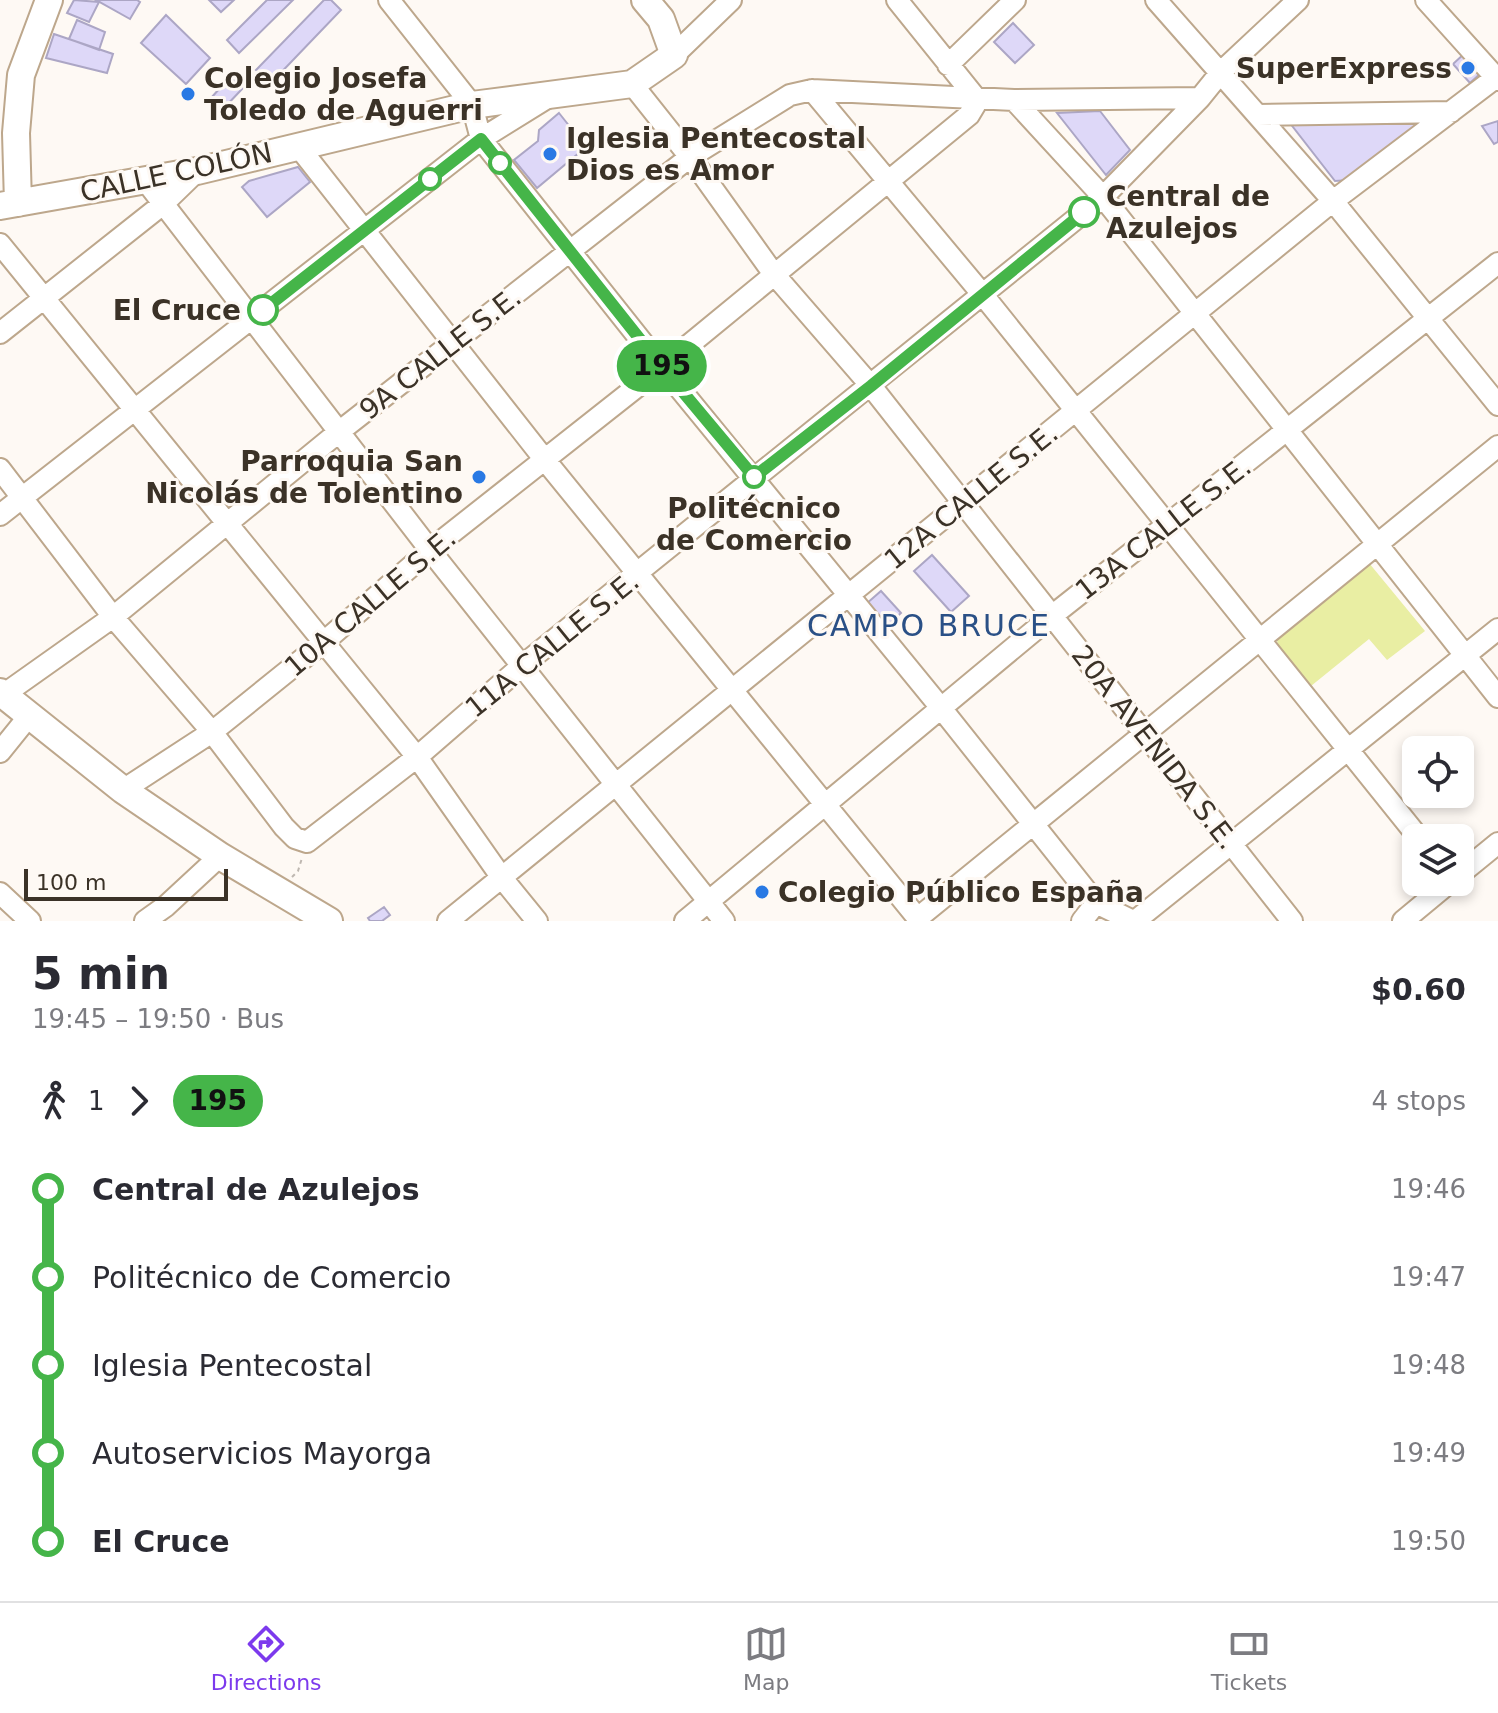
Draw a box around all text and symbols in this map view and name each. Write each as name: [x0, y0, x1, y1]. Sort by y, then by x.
place label: SuperExpress: [1236, 52, 1452, 85]
marker: SuperExpress: [1459, 59, 1477, 77]
place label: Colegio Josefa Toledo de Aguerri: [204, 62, 483, 127]
marker: Colegio Josefa Toledo de Aguerri: [179, 85, 197, 103]
place label: Iglesia Pentecostal Dios es Amor: [566, 122, 866, 187]
street label: CALLE COLÓN: [77, 135, 275, 209]
marker: Iglesia Pentecostal Dios es Amor: [541, 145, 559, 163]
unlabelled marker: [489, 152, 511, 174]
unlabelled marker: [419, 168, 441, 190]
place label: Central de Azulejos: [1106, 180, 1270, 245]
marker: Central de Azulejos: [1069, 197, 1099, 227]
street label: 9A CALLE S.E.: [353, 280, 528, 427]
place label: El Cruce: [113, 294, 241, 327]
marker: El Cruce: [248, 295, 278, 325]
line badge: 195: [616, 340, 708, 392]
text: 195: [633, 349, 691, 382]
street label: 12A CALLE S.E.: [878, 416, 1065, 576]
place label: Parroquia San Nicolás de Tolentino: [145, 445, 463, 510]
street label: 13A CALLE S.E.: [1069, 450, 1258, 607]
marker: Politécnico de Comercio: [743, 466, 765, 488]
marker: Parroquia San Nicolás de Tolentino: [470, 468, 488, 486]
place label: Politécnico de Comercio: [656, 492, 852, 557]
street label: 10A CALLE S.E.: [278, 521, 463, 684]
street label: 11A CALLE S.E.: [459, 564, 646, 724]
district label: CAMPO BRUCE: [807, 608, 1051, 643]
street label: 20A AVENIDA S.E.: [1065, 639, 1244, 856]
map controls: [1402, 736, 1474, 896]
button: locate: [1402, 736, 1474, 808]
button: layers: [1402, 824, 1474, 896]
scale bar: [24, 865, 228, 901]
text: 100 m: [36, 870, 106, 895]
place label: Colegio Público España: [778, 876, 1144, 909]
marker: Colegio Público España: [753, 883, 771, 901]
text: 5 min: [32, 948, 170, 999]
text: $0.60: [1371, 972, 1466, 1007]
text: 19:45 – 19:50 · Bus: [32, 1004, 284, 1034]
icon: walk: [32, 1079, 76, 1123]
icon: forward: [117, 1079, 161, 1123]
text: 195: [189, 1084, 247, 1117]
text: 1: [88, 1086, 105, 1116]
text: 4 stops: [1371, 1086, 1466, 1116]
text: Central de Azulejos: [92, 1172, 420, 1207]
text: 19:46: [1391, 1174, 1466, 1204]
text: Politécnico de Comercio: [92, 1260, 451, 1295]
text: 19:47: [1391, 1262, 1466, 1292]
text: Iglesia Pentecostal: [92, 1348, 372, 1383]
text: 19:48: [1391, 1350, 1466, 1380]
text: Autoservicios Mayorga: [92, 1436, 432, 1471]
text: 19:49: [1391, 1438, 1466, 1468]
text: El Cruce: [92, 1524, 230, 1559]
text: 19:50: [1391, 1526, 1466, 1556]
tab: Directions: [211, 1622, 322, 1695]
tab: Map: [743, 1622, 789, 1695]
tab: Tickets: [1211, 1622, 1287, 1695]

